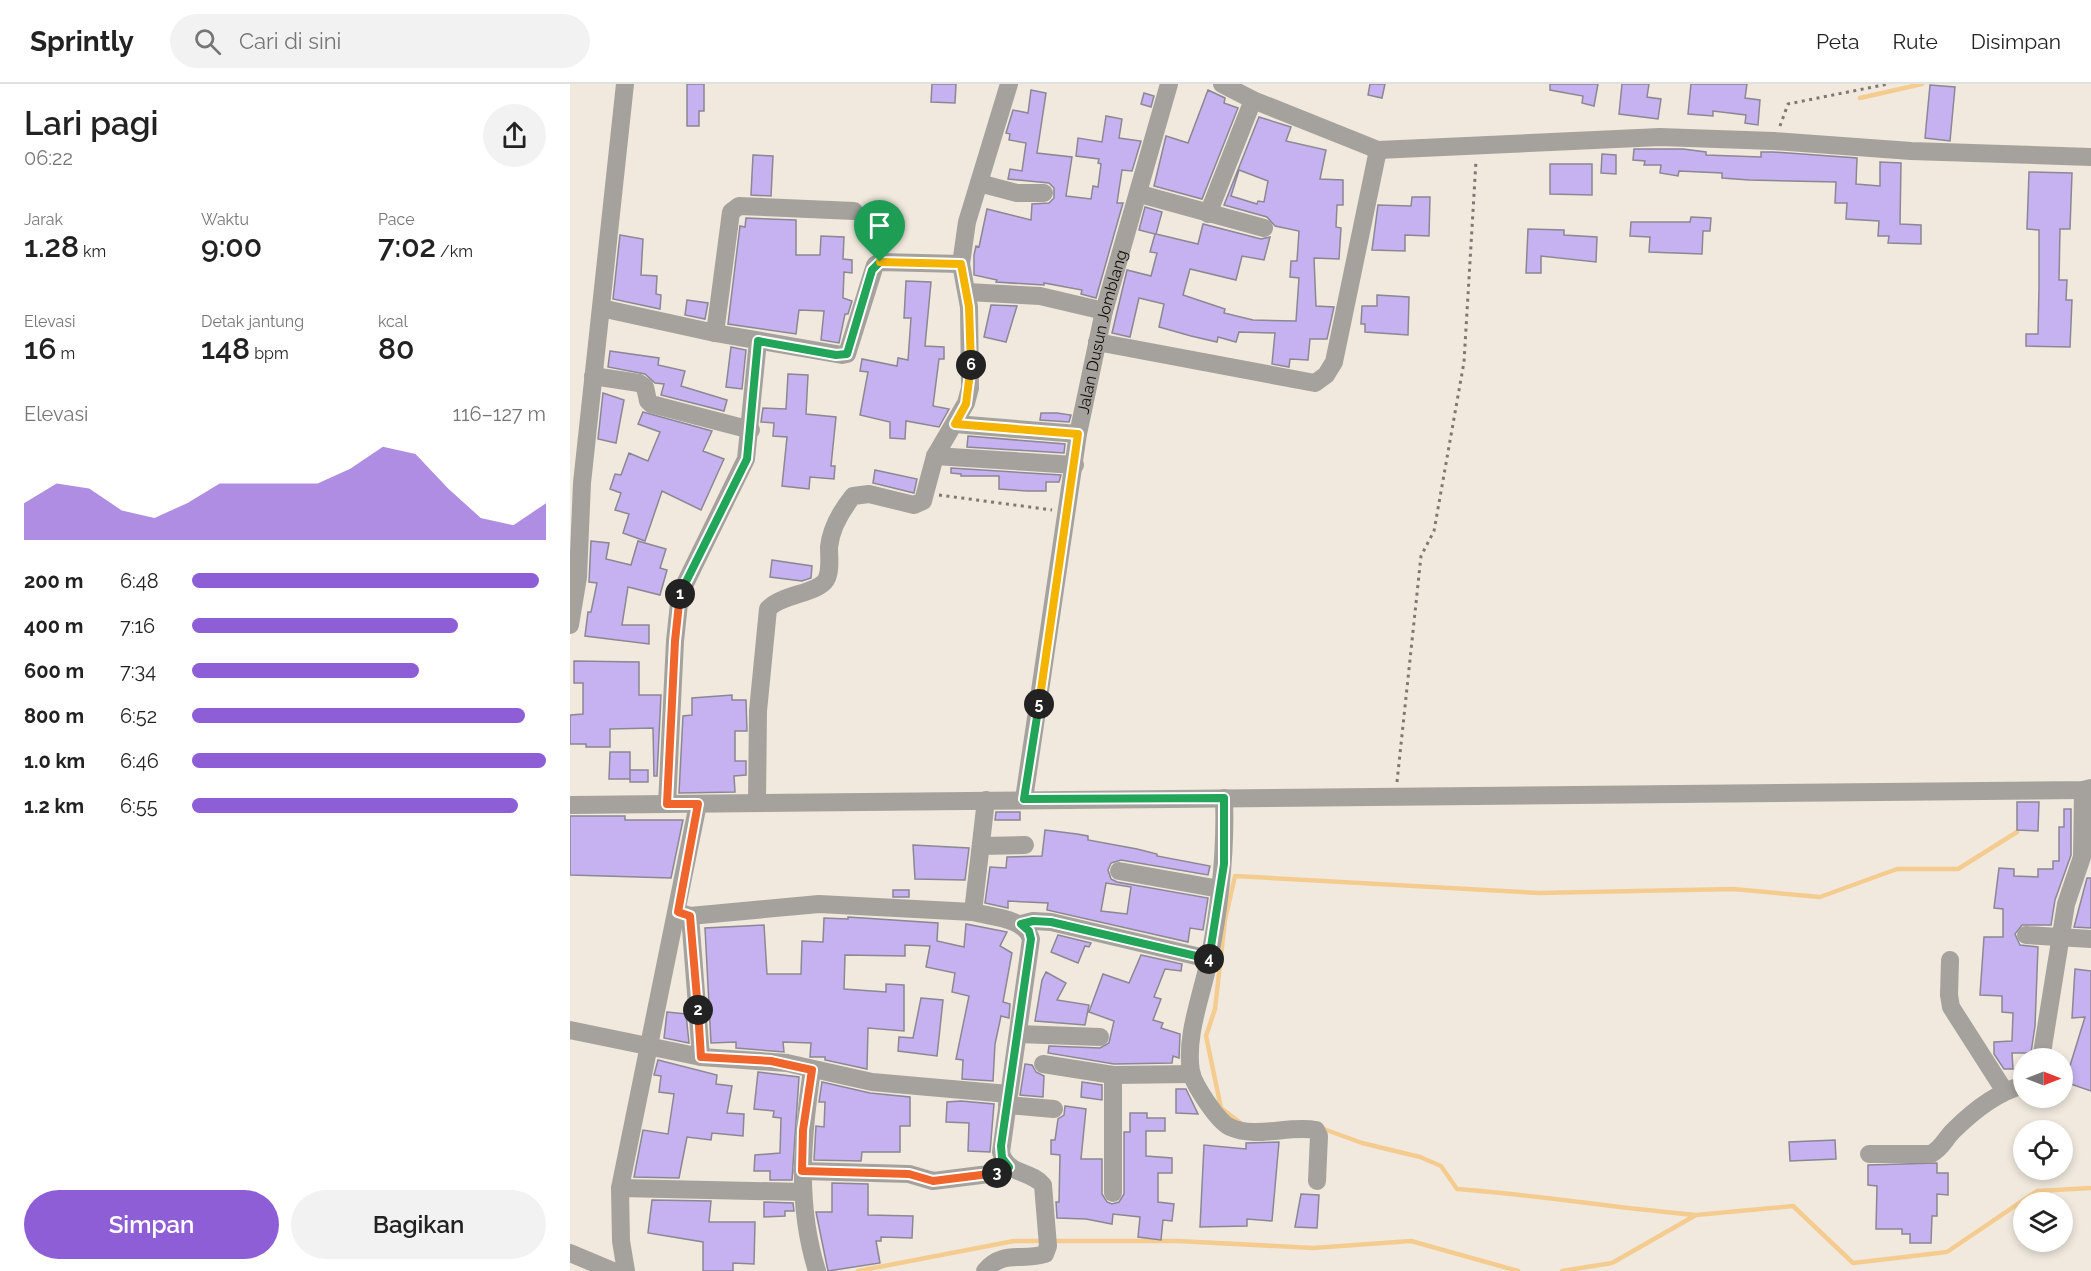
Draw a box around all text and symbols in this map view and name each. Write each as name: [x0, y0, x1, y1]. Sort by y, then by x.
search box: [170, 14, 590, 68]
text: Sprintly: [30, 25, 134, 58]
icon: search: [191, 25, 224, 58]
text: Cari di sini: [239, 28, 341, 54]
text: Peta: [1816, 29, 1860, 54]
text: Rute: [1893, 29, 1938, 54]
text: Disimpan: [1971, 29, 2061, 54]
text: Lari pagi: [24, 104, 158, 143]
button: share: [483, 104, 546, 167]
text: 06:22: [24, 146, 73, 170]
pin: [854, 200, 905, 262]
icon: arrive: [863, 209, 896, 242]
text: Jarak: [24, 210, 63, 229]
text: Waktu: [201, 210, 249, 229]
text: Pace: [378, 210, 415, 229]
text: 1.28: [24, 229, 79, 264]
text: 9:00: [201, 229, 262, 264]
text: 7:02: [378, 229, 436, 264]
text: km: [79, 242, 106, 261]
text: /km: [436, 242, 473, 261]
street label: Jalan Dusun Jomblang: [1073, 248, 1131, 415]
text: Elevasi: [24, 312, 76, 331]
text: Detak jantung: [201, 312, 304, 331]
text: kcal: [378, 312, 408, 331]
text: 16: [24, 331, 56, 366]
text: 148: [201, 331, 250, 366]
text: 80: [378, 331, 414, 366]
text: m: [56, 344, 75, 363]
text: bpm: [250, 344, 289, 363]
pin: 6: [956, 350, 986, 380]
text: 6: [966, 355, 976, 374]
text: Elevasi: [24, 402, 88, 426]
text: 116–127 m: [452, 402, 546, 426]
text: 200 m: [24, 569, 83, 593]
text: 6:48: [120, 569, 159, 593]
pin: 1: [665, 579, 695, 609]
text: 1: [676, 584, 684, 603]
text: 400 m: [24, 614, 83, 638]
text: 7:16: [120, 614, 155, 638]
text: 600 m: [24, 659, 84, 683]
text: 7:34: [120, 659, 156, 683]
pin: 5: [1024, 689, 1054, 719]
text: 5: [1035, 694, 1043, 713]
text: 800 m: [24, 704, 84, 728]
text: 6:52: [120, 704, 157, 728]
text: 1.0 km: [24, 749, 85, 773]
text: 6:46: [120, 749, 159, 773]
text: 1.2 km: [24, 794, 84, 818]
text: 6:55: [120, 794, 158, 818]
pin: 4: [1194, 944, 1224, 974]
text: 4: [1204, 949, 1214, 968]
pin: 2: [683, 995, 713, 1025]
text: 2: [693, 1000, 703, 1019]
north arrow: [2013, 1048, 2073, 1108]
map controls: [2013, 1048, 2073, 1252]
button: locate: [2013, 1120, 2073, 1180]
pin: 3: [982, 1158, 1012, 1188]
text: 3: [993, 1163, 1001, 1182]
button: Simpan: [24, 1190, 279, 1259]
button: Bagikan: [291, 1190, 546, 1259]
button: layers: [2013, 1192, 2073, 1252]

